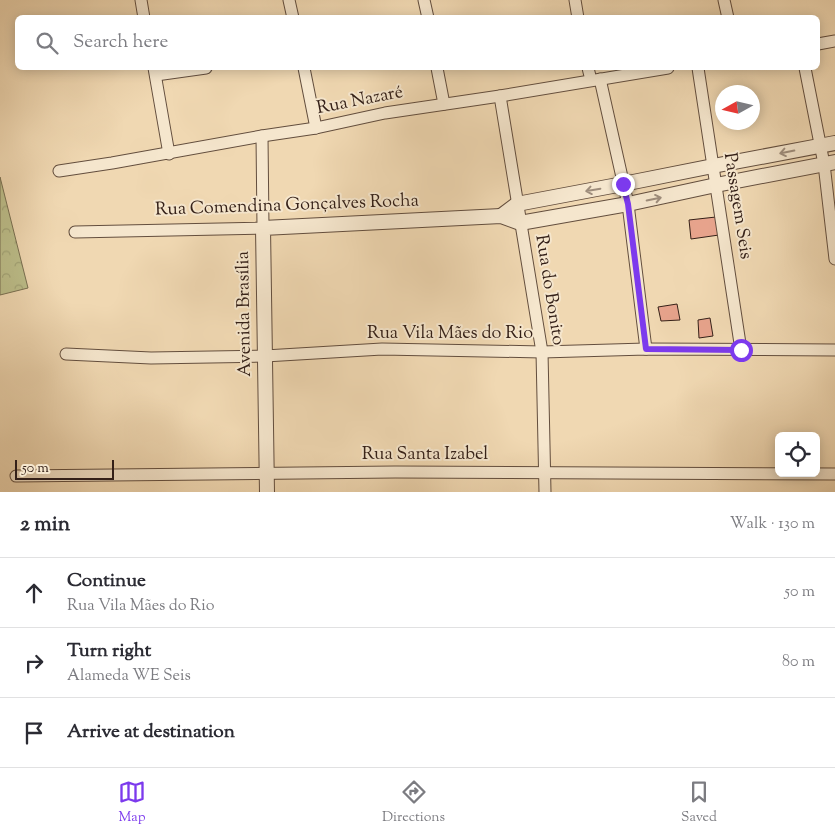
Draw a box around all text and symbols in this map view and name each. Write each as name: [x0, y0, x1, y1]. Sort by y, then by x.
search box: [15, 15, 820, 70]
icon: search: [33, 29, 61, 57]
text: Search here: [73, 29, 168, 56]
street label: Rua Nazaré: [315, 80, 405, 122]
north arrow: [715, 85, 760, 130]
one-way arrow: [779, 147, 795, 157]
street label: Passagem Seis: [716, 151, 758, 261]
route end: [612, 173, 635, 196]
one-way arrow: [586, 185, 602, 195]
street label: Rua Comendina Gonçalves Rocha: [155, 188, 419, 224]
one-way arrow: [646, 194, 662, 203]
street label: Rua do Bonito: [527, 233, 571, 347]
street label: Avenida Brasília: [231, 251, 259, 377]
street label: Rua Vila Mães do Rio: [367, 321, 533, 347]
route start: [730, 339, 753, 362]
map controls: [775, 432, 820, 477]
button: locate: [775, 432, 820, 477]
street label: Rua Santa Izabel: [362, 442, 488, 468]
scale bar: [15, 457, 114, 480]
text: 50 m: [22, 459, 49, 479]
text: 2 min: [20, 510, 70, 540]
text: Walk · 130 m: [730, 513, 815, 536]
text: Continue: [67, 568, 146, 595]
icon: ahead: [20, 579, 48, 607]
text: 50 m: [784, 581, 815, 604]
text: Rua Vila Mães do Rio: [67, 595, 215, 618]
text: Turn right: [67, 638, 151, 665]
icon: right: [20, 649, 48, 677]
text: 80 m: [782, 651, 815, 674]
text: Alameda WE Seis: [67, 665, 191, 688]
icon: arrive: [20, 719, 48, 747]
text: Arrive at destination: [67, 719, 235, 746]
tab: Map: [118, 778, 146, 828]
tab: Directions: [382, 778, 445, 828]
tab: Saved: [681, 778, 717, 828]

